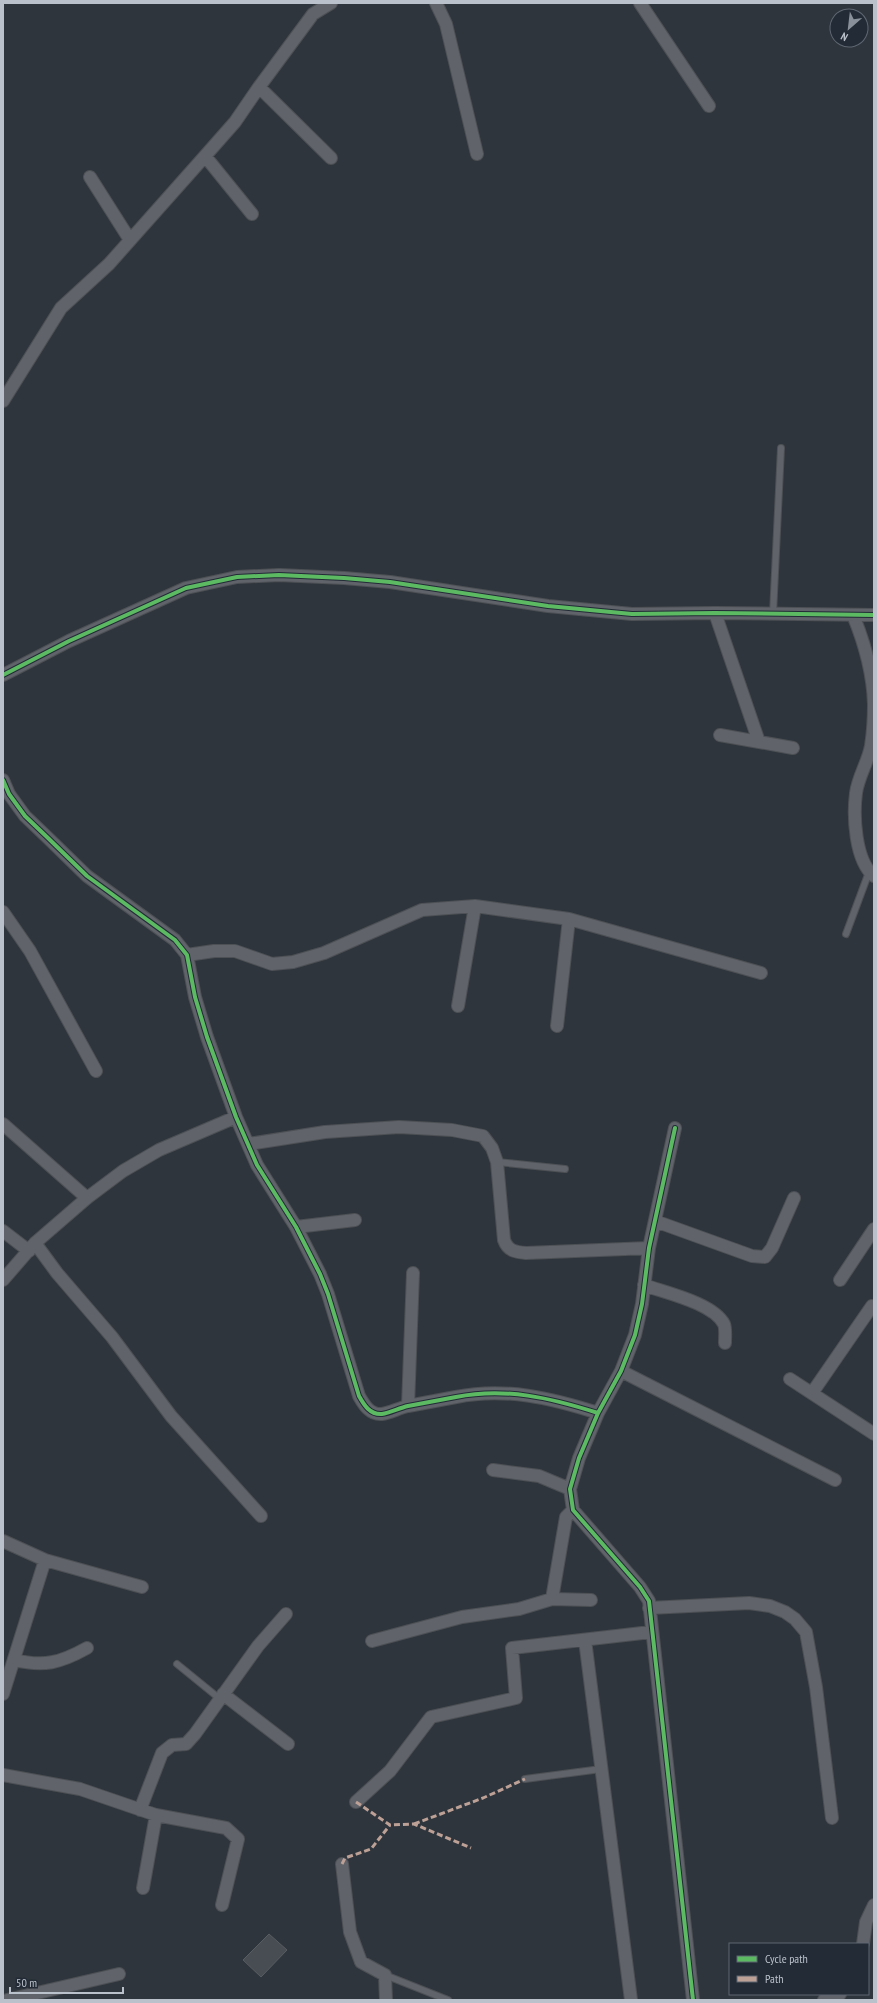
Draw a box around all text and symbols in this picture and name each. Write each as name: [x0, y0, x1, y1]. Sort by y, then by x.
north arrow: [829, 8, 869, 48]
text: N: [838, 29, 850, 44]
legend: [729, 1943, 869, 1995]
text: Cycle path: [765, 1951, 808, 1966]
scale bar: [10, 1969, 123, 1995]
text: Path: [765, 1971, 783, 1986]
text: 50 m: [16, 1975, 37, 1990]

